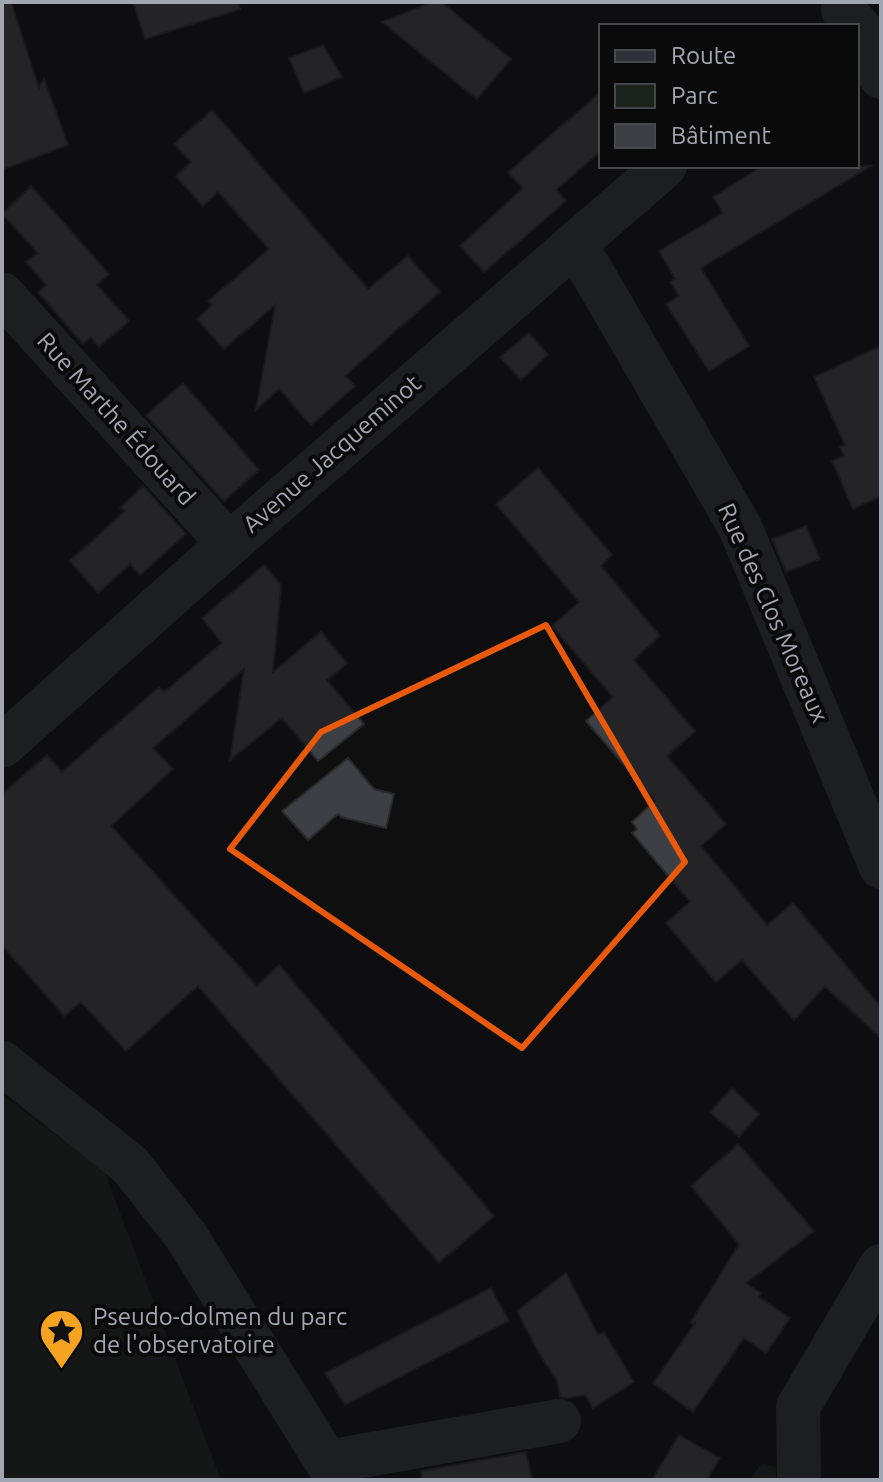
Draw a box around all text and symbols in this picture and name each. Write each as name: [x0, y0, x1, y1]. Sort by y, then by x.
legend: [599, 24, 859, 168]
text: Route: [671, 42, 736, 69]
text: Parc: [671, 82, 718, 109]
text: Bâtiment: [671, 122, 772, 149]
street label: Rue Marthe Édouard: [32, 326, 201, 510]
street label: Avenue Jacqueminot: [237, 369, 426, 538]
street label: Rue des Clos Moreaux: [713, 499, 834, 727]
place label: Pseudo-dolmen du parc de l'observatoire: [93, 1303, 347, 1358]
place icon: Pseudo-dolmen du parc de l'observatoire: [38, 1307, 86, 1370]

